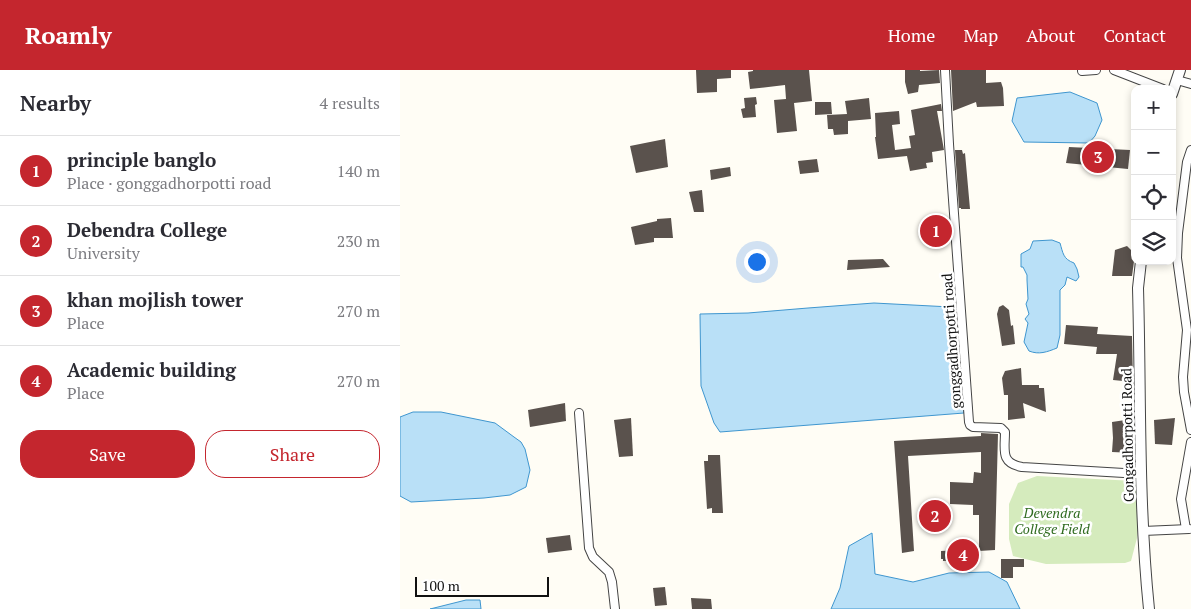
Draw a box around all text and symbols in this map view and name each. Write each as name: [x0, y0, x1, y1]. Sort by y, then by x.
text: Roamly: [25, 19, 112, 51]
text: Home: [888, 23, 935, 47]
text: Map: [963, 23, 998, 47]
text: About: [1026, 23, 1075, 47]
text: Contact: [1103, 23, 1166, 47]
map controls: [1131, 85, 1176, 265]
button: +: [1131, 85, 1176, 130]
text: Nearby: [20, 89, 91, 117]
text: 4 results: [320, 92, 380, 114]
button: −: [1131, 130, 1176, 175]
pin: 3: [1082, 138, 1114, 176]
text: principle banglo: [67, 147, 216, 172]
text: 1: [31, 160, 41, 182]
text: 140 m: [337, 160, 380, 182]
text: Place · gonggadhorpotti road: [67, 172, 271, 194]
button: locate: [1131, 175, 1176, 220]
pin: 1: [920, 212, 952, 250]
text: Debendra College: [67, 217, 227, 242]
button: layers: [1131, 220, 1176, 265]
text: 2: [31, 230, 41, 252]
text: 230 m: [337, 230, 380, 252]
text: University: [67, 242, 140, 264]
your location: [744, 249, 770, 275]
street label: gonggadhorpotti road: [937, 272, 965, 409]
text: khan mojlish tower: [67, 287, 243, 312]
text: 3: [31, 300, 41, 322]
text: 270 m: [337, 300, 380, 322]
text: Place: [67, 312, 105, 334]
text: Academic building: [67, 357, 236, 382]
street label: Gongadhorpotti Road: [1116, 368, 1138, 502]
text: 4: [31, 370, 41, 392]
text: 270 m: [337, 370, 380, 392]
text: Place: [67, 382, 105, 404]
button: Save: [20, 430, 195, 478]
button: Share: [205, 430, 380, 478]
pin: 2: [919, 497, 951, 535]
park label: Devendra College Field: [1014, 503, 1090, 538]
pin: 4: [947, 536, 979, 574]
scale bar: [415, 574, 549, 597]
text: 100 m: [422, 576, 460, 595]

